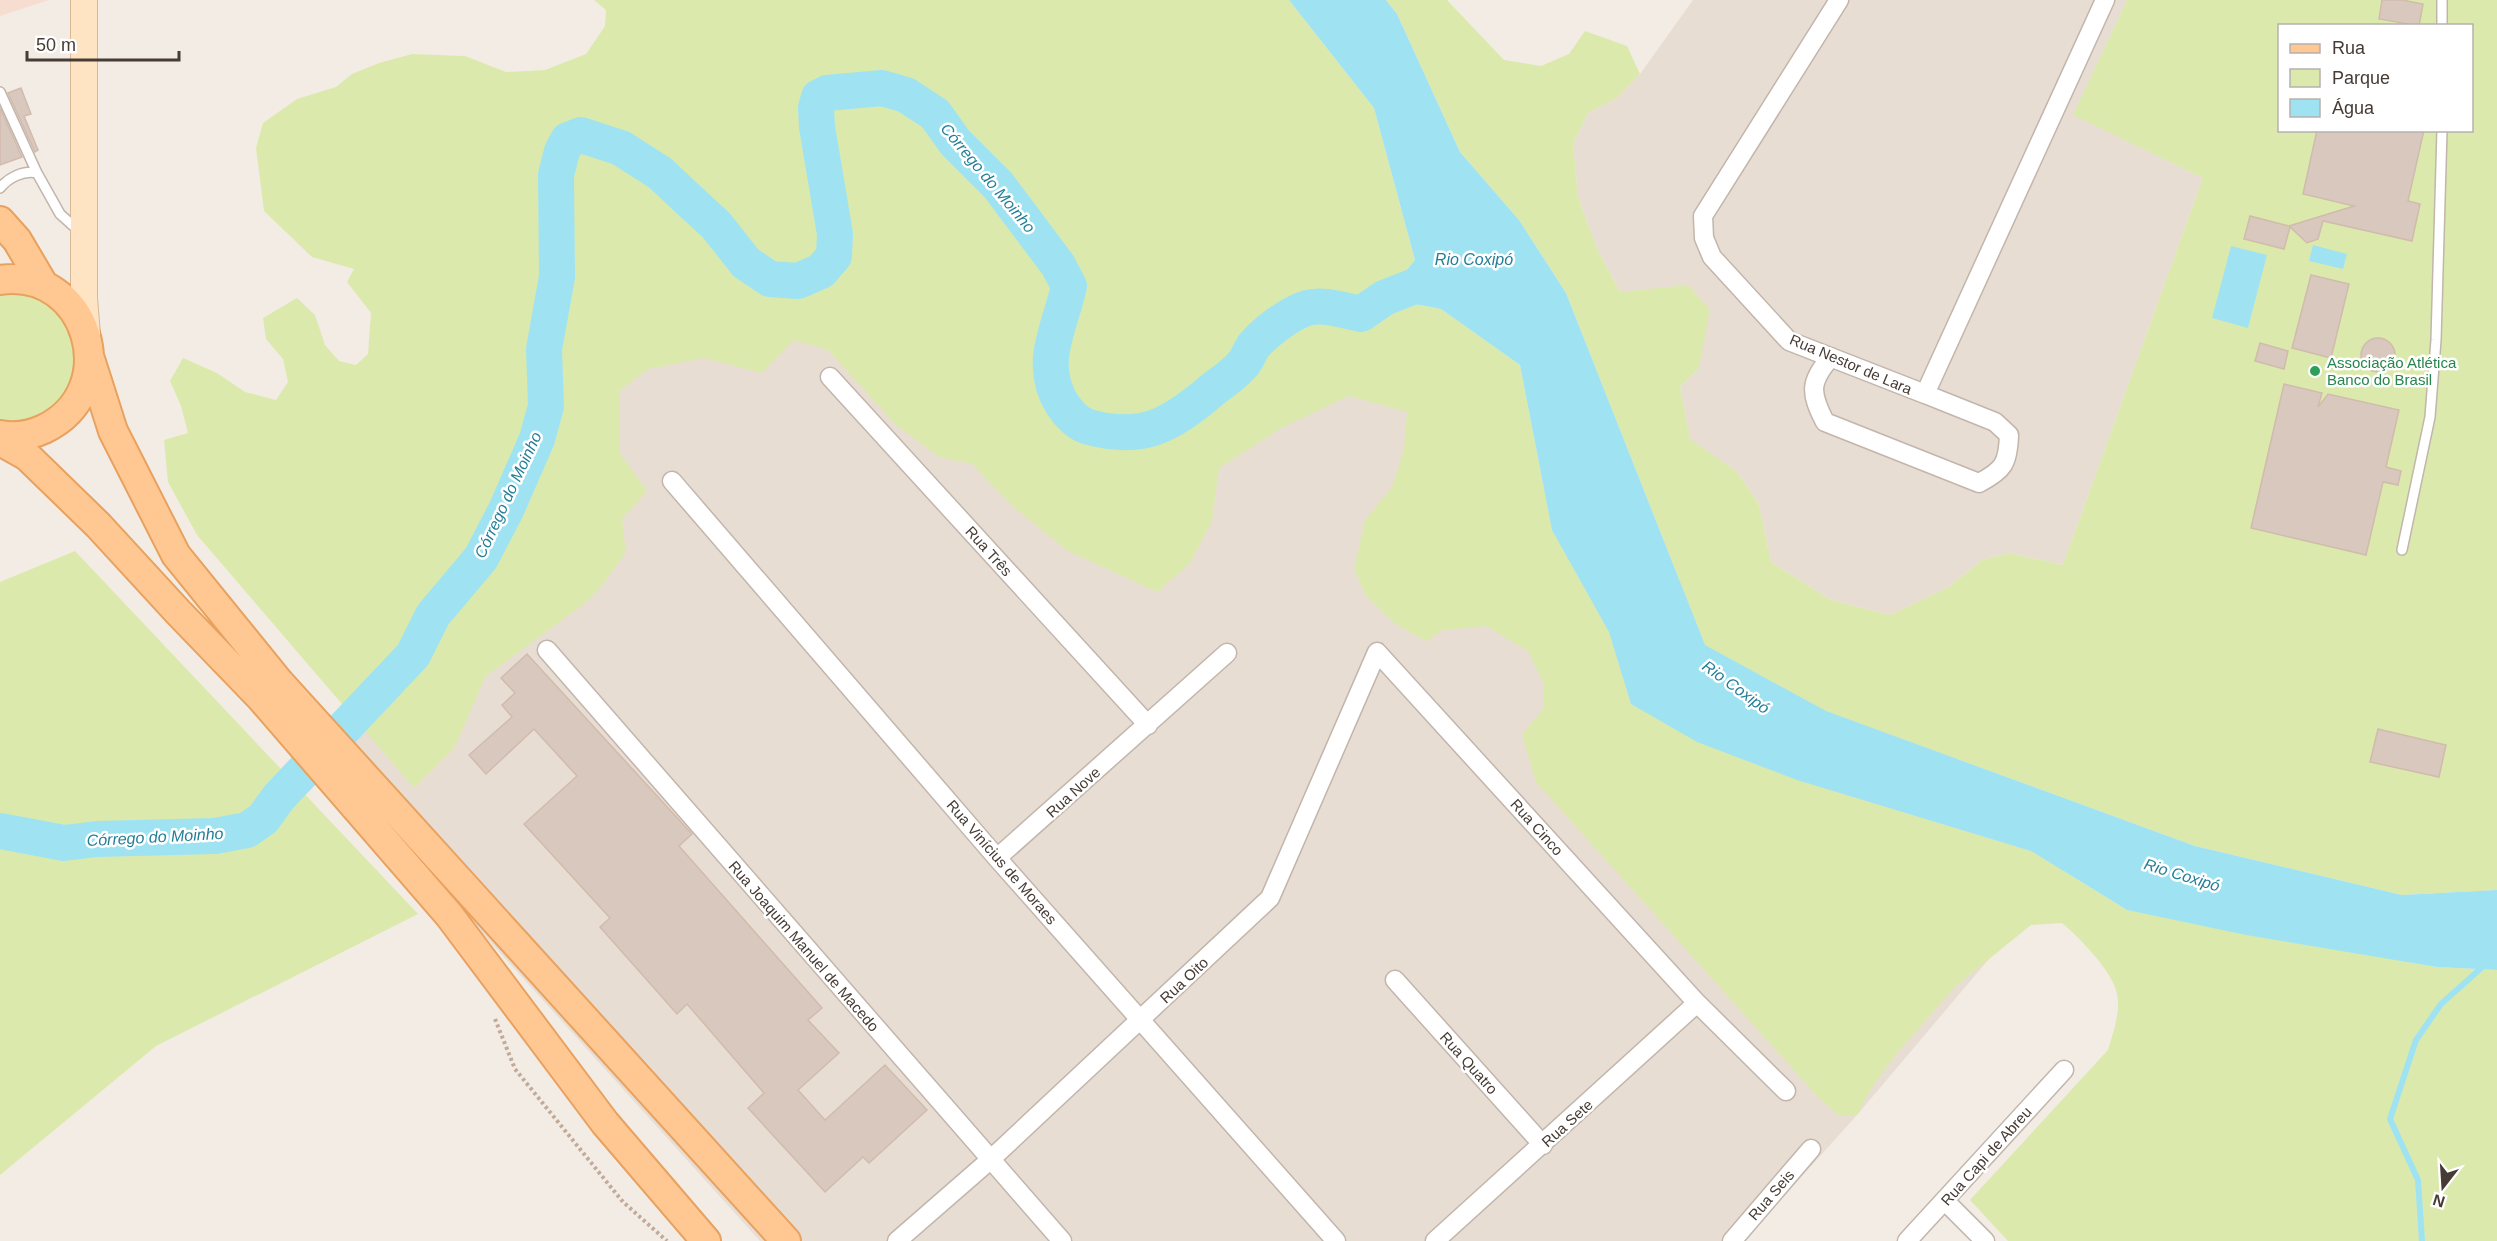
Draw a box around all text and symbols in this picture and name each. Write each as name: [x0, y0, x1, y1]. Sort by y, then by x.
scale bar: [27, 24, 178, 62]
legend: [2278, 24, 2473, 132]
text: 50 m: [36, 35, 76, 55]
text: Rua: [2332, 38, 2366, 58]
text: Parque: [2332, 68, 2390, 88]
text: Água: [2332, 98, 2375, 118]
water label: Córrego do Moinho: [937, 120, 1039, 236]
water label: Rio Coxipó: [1435, 251, 1513, 268]
street label: Rua Nestor de Lara: [1787, 331, 1915, 398]
place label: Associação Atlética Banco do Brasil: [2327, 354, 2457, 388]
marker: Associação Atlética Banco do Brasil: [2308, 364, 2322, 378]
water label: Córrego do Moinho: [471, 429, 545, 561]
street label: Rua Três: [962, 523, 1016, 579]
water label: Rio Coxipó: [1699, 657, 1773, 717]
street label: Rua Nove: [1043, 763, 1103, 821]
street label: Rua Cinco: [1507, 795, 1567, 859]
street label: Rua Vinícius de Moraes: [943, 796, 1061, 928]
water label: Córrego do Moinho: [86, 825, 224, 849]
water label: Rio Coxipó: [2142, 855, 2222, 895]
street label: Rua Joaquim Manuel de Macedo: [725, 857, 883, 1035]
street label: Rua Oito: [1157, 954, 1211, 1006]
street label: Rua Quatro: [1437, 1028, 1501, 1098]
street label: Rua Sete: [1538, 1096, 1596, 1150]
street label: Rua Capi de Abreu: [1937, 1103, 2035, 1209]
north arrow: [2413, 1157, 2473, 1217]
street label: Rua Seis: [1745, 1166, 1797, 1224]
text: N: [2431, 1191, 2447, 1211]

